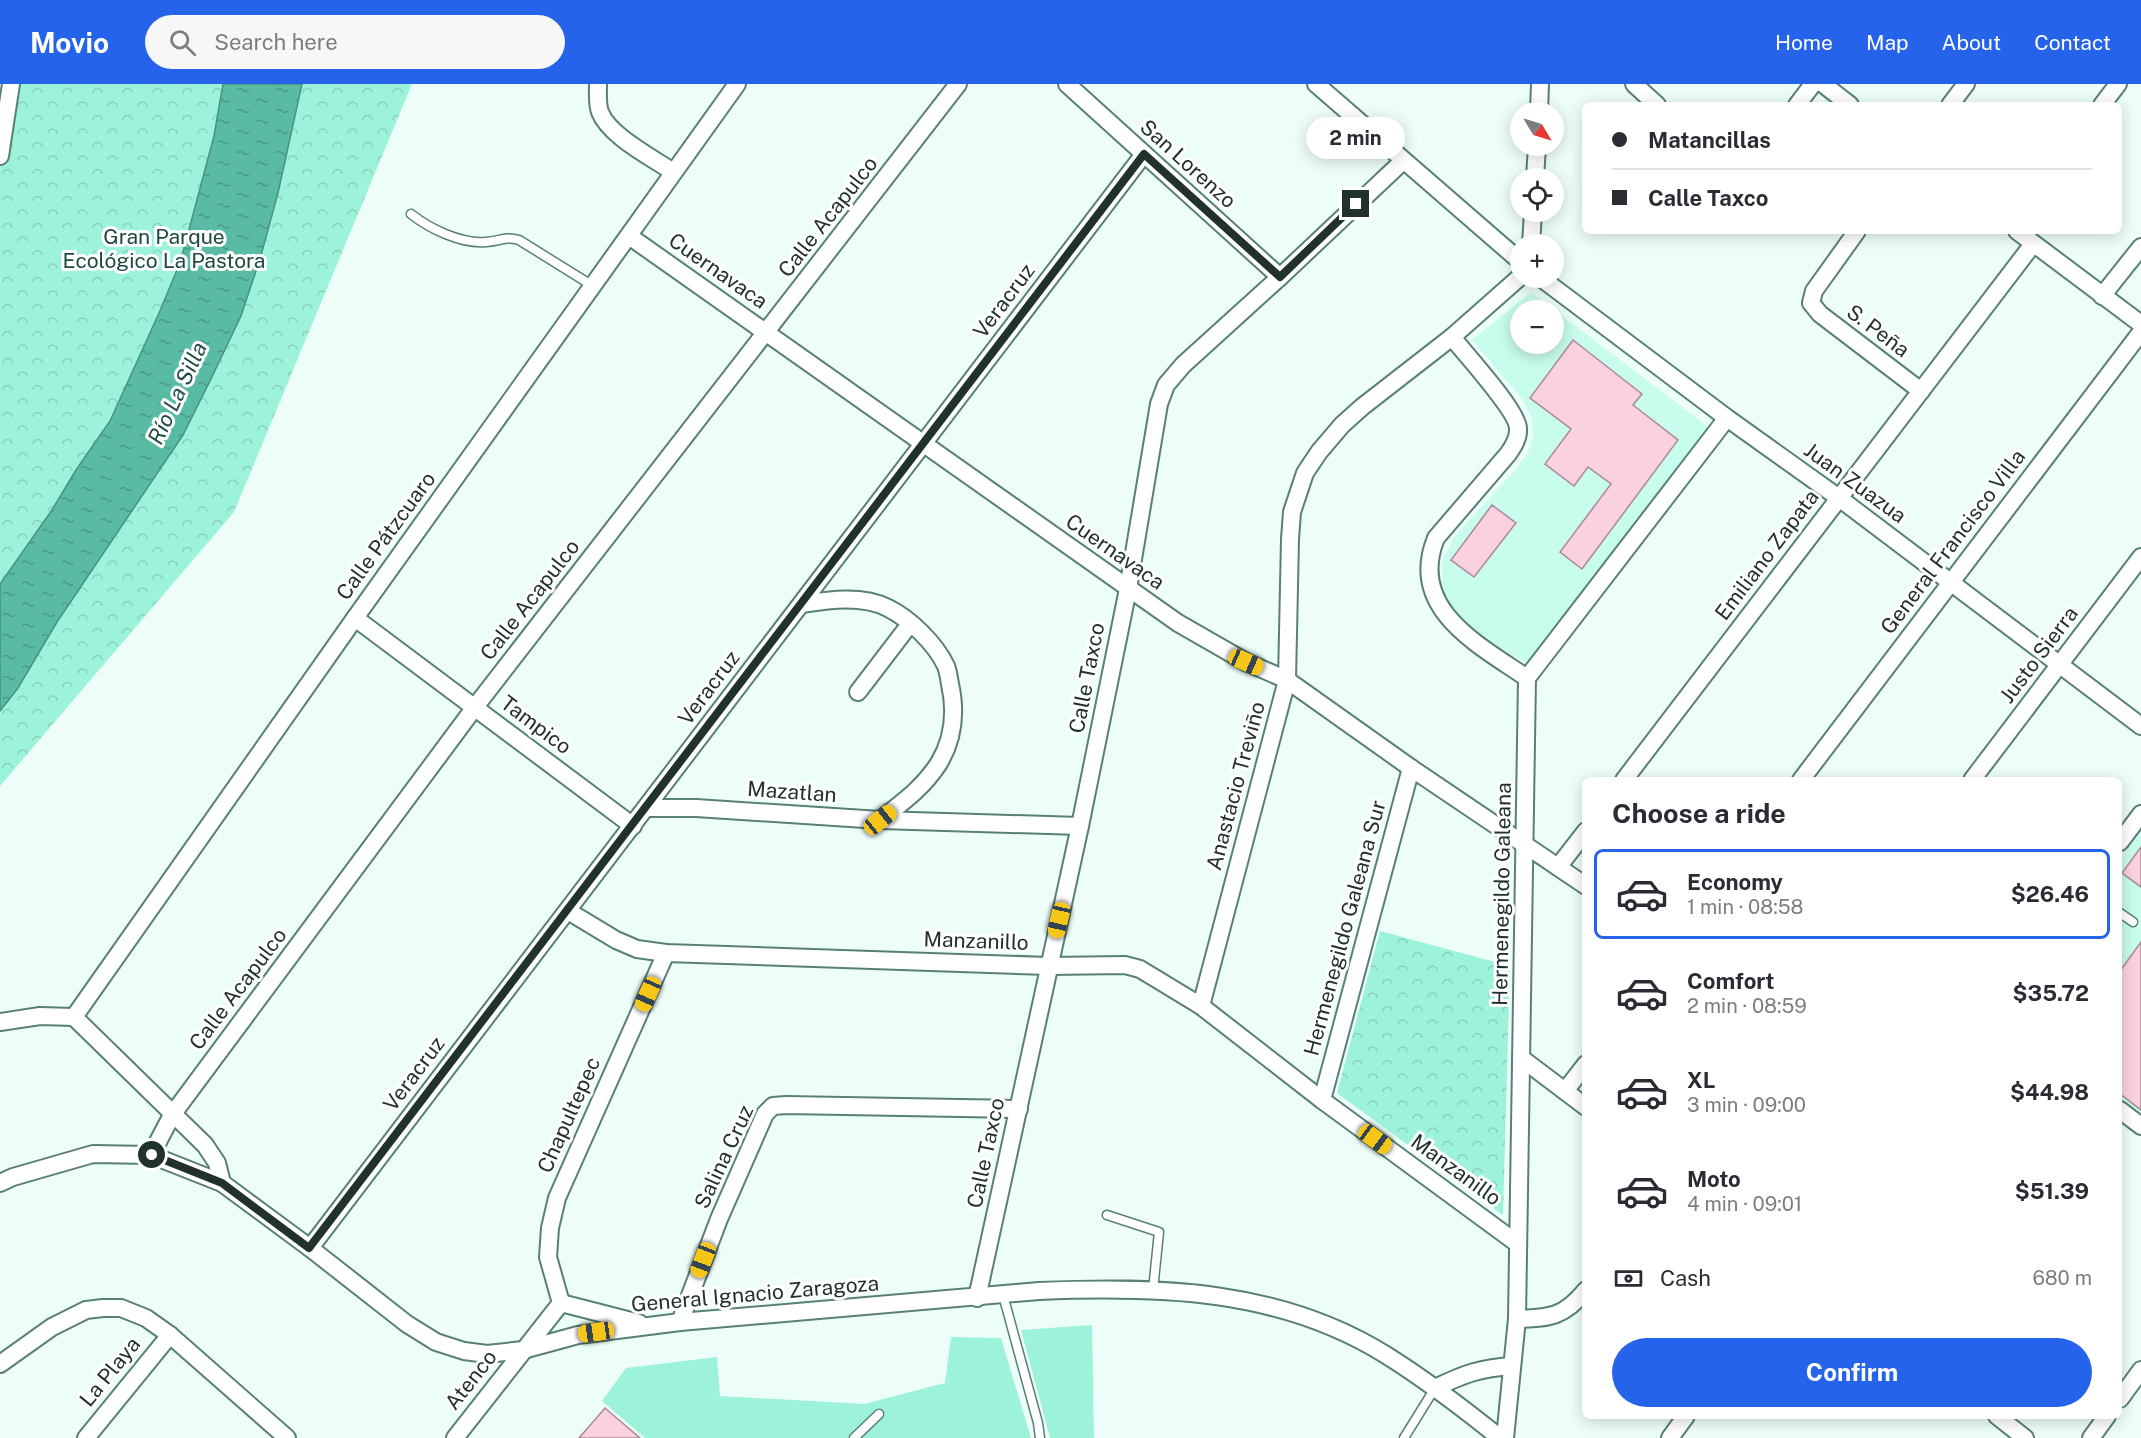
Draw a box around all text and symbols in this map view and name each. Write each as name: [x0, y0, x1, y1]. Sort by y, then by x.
search box: [145, 15, 565, 69]
text: Movio: [30, 26, 109, 59]
icon: search: [166, 26, 199, 59]
text: Search here: [214, 29, 338, 55]
text: Home: [1775, 30, 1833, 55]
text: Map: [1866, 30, 1909, 55]
text: About: [1942, 30, 2001, 55]
text: Contact: [2034, 30, 2111, 55]
north arrow: [1510, 102, 1564, 156]
map controls: [1510, 102, 1564, 354]
street label: San Lorenzo: [1135, 114, 1241, 213]
callout: 2 min: [1306, 117, 1406, 159]
text: 2 min: [1329, 126, 1382, 150]
text: Matancillas: [1648, 127, 1771, 153]
street label: Calle Acapulco: [773, 151, 882, 282]
button: locate: [1510, 168, 1564, 222]
text: Calle Taxco: [1648, 185, 1769, 211]
route end: [1342, 190, 1369, 217]
park label: Gran Parque Ecológico La Pastora: [63, 224, 265, 273]
street label: Cuernavaca: [664, 227, 773, 314]
button: +: [1510, 234, 1564, 288]
street label: Veracruz: [968, 259, 1040, 343]
street label: S. Peña: [1842, 299, 1915, 362]
button: −: [1510, 300, 1564, 354]
water label: Río La Silla: [142, 338, 212, 448]
street label: Juan Zuazua: [1799, 437, 1911, 528]
street label: General Francisco Villa: [1875, 445, 2030, 639]
street label: Calle Pátzcuaro: [331, 467, 440, 605]
street label: Emiliano Zapata: [1709, 485, 1824, 625]
street label: Cuernavaca: [1061, 508, 1170, 595]
street label: Calle Acapulco: [475, 534, 584, 665]
street label: Justo Sierra: [1994, 602, 2083, 708]
street label: Calle Taxco: [1064, 621, 1109, 735]
street label: Veracruz: [673, 646, 745, 730]
car: [1226, 646, 1266, 678]
street label: Tampico: [496, 690, 577, 759]
street label: Anastacio Treviño: [1201, 699, 1270, 873]
street label: Mazatlan: [746, 776, 838, 807]
street label: Hermenegildo Galeana: [1487, 782, 1516, 1006]
street label: Hermenegildo Galeana Sur: [1298, 797, 1391, 1058]
text: Choose a ride: [1612, 797, 1786, 829]
car: [860, 802, 900, 838]
icon: car: [1615, 867, 1669, 921]
text: Economy: [1687, 869, 1783, 895]
text: $26.46: [2011, 881, 2089, 907]
text: 1 min · 08:58: [1687, 895, 1803, 919]
car: [1046, 900, 1072, 940]
street label: Calle Acapulco: [184, 923, 292, 1055]
street label: Manzanillo: [923, 926, 1029, 955]
icon: car: [1615, 966, 1669, 1020]
text: Comfort: [1687, 968, 1774, 994]
car: [632, 974, 664, 1014]
text: $35.72: [2013, 980, 2089, 1006]
text: 2 min · 08:59: [1687, 994, 1807, 1018]
street label: Veracruz: [378, 1032, 450, 1116]
street label: Chapultepec: [532, 1053, 605, 1177]
icon: car: [1615, 1065, 1669, 1119]
text: XL: [1687, 1067, 1715, 1093]
text: $44.98: [2010, 1079, 2089, 1105]
text: 3 min · 09:00: [1687, 1093, 1806, 1117]
street label: Calle Taxco: [962, 1096, 1009, 1210]
street label: Salina Cruz: [689, 1101, 758, 1212]
car: [1355, 1121, 1395, 1157]
street label: Manzanillo: [1406, 1129, 1506, 1211]
route start: [138, 1141, 165, 1168]
icon: car: [1615, 1164, 1669, 1218]
text: Moto: [1687, 1166, 1741, 1192]
text: $51.39: [2015, 1178, 2089, 1204]
text: 4 min · 09:01: [1687, 1192, 1802, 1216]
car: [688, 1240, 718, 1280]
icon: cash: [1612, 1262, 1645, 1295]
text: Cash: [1660, 1265, 1711, 1291]
text: 680 m: [2032, 1266, 2092, 1290]
street label: General Ignacio Zaragoza: [630, 1270, 880, 1317]
car: [577, 1321, 615, 1343]
street label: La Playa: [74, 1332, 145, 1411]
button: Confirm: [1612, 1338, 2092, 1407]
street label: Atenco: [440, 1345, 502, 1415]

